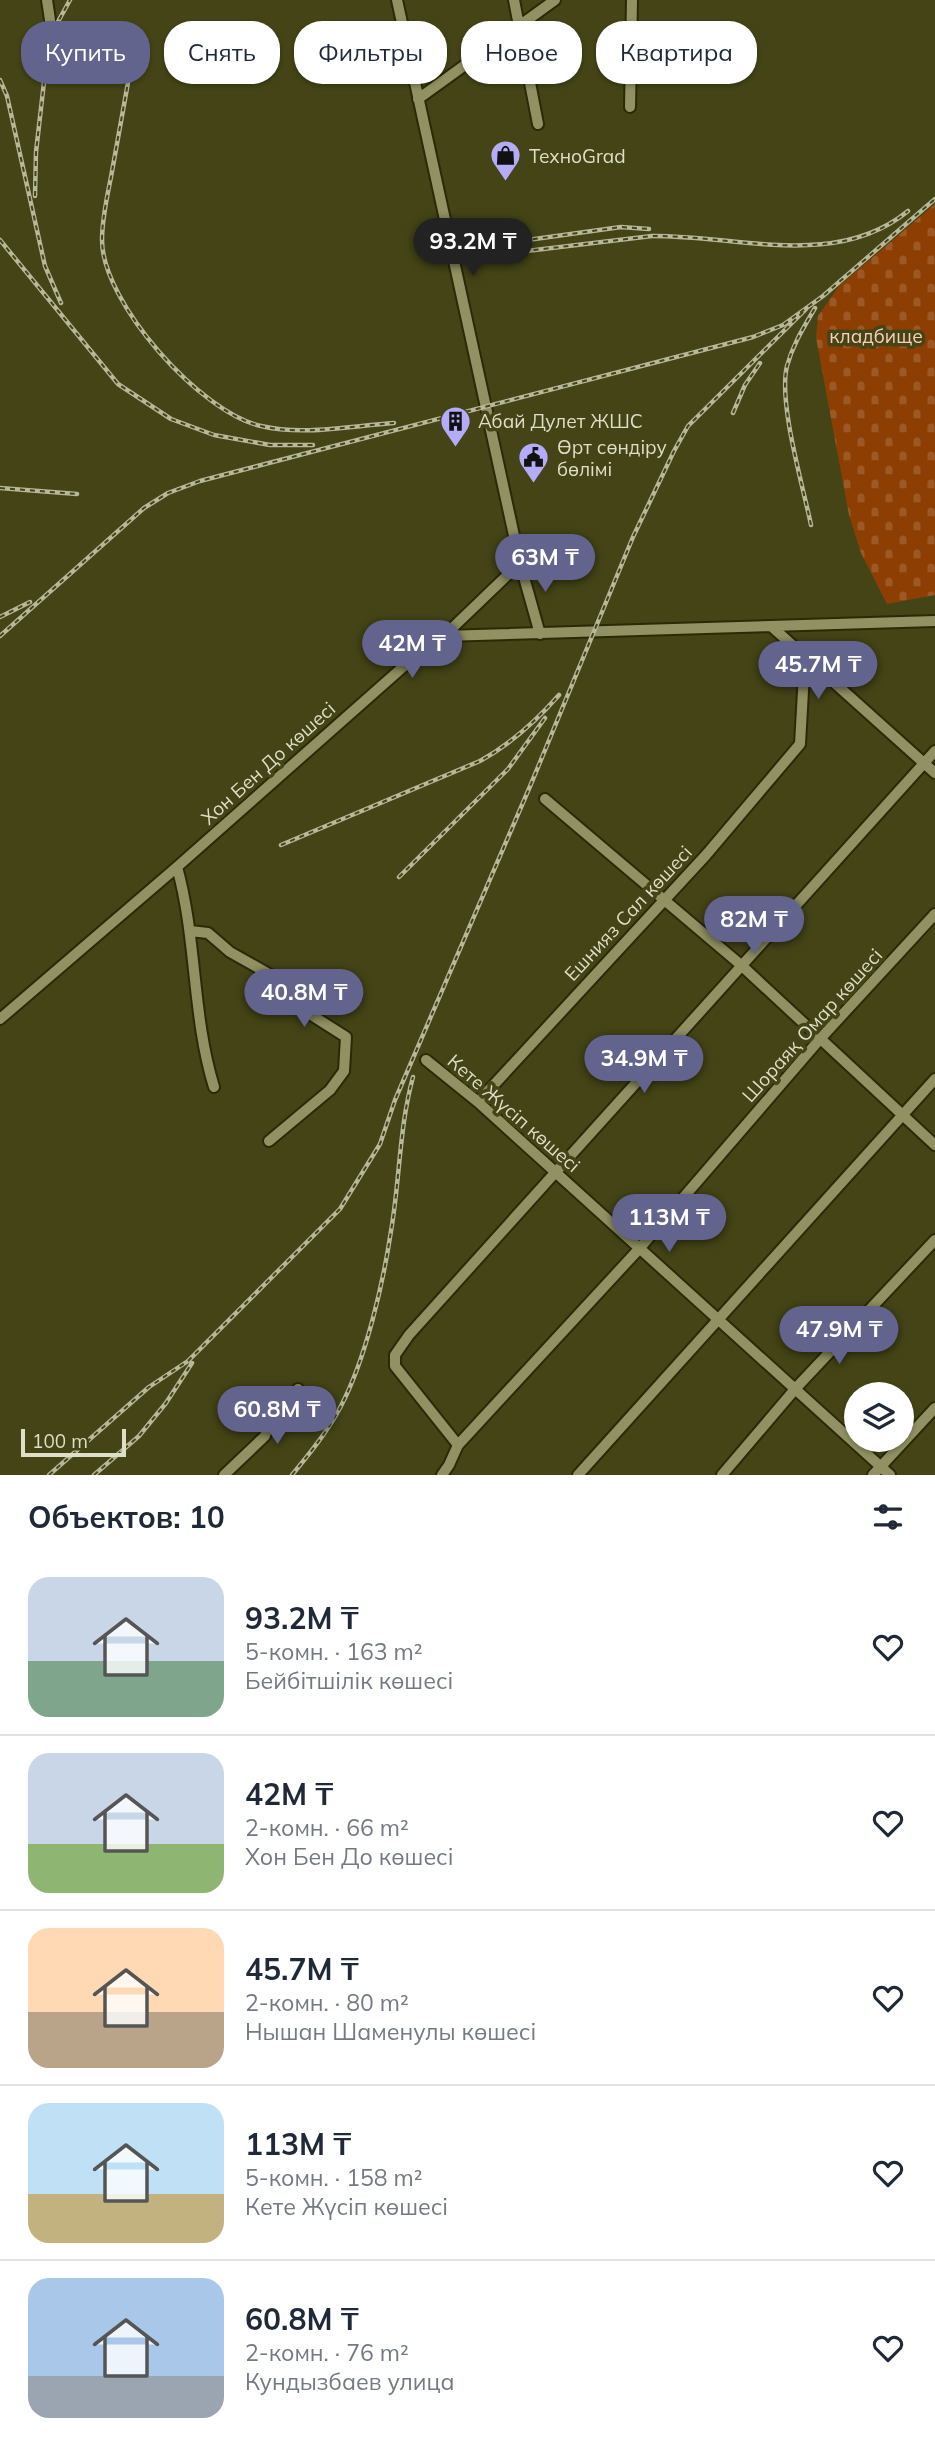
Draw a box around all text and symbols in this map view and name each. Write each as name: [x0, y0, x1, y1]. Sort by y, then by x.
chip: Купить: [21, 21, 150, 84]
chip: Снять: [164, 21, 280, 84]
chip: Фильтры: [294, 21, 447, 84]
chip: Новое: [461, 21, 582, 84]
chip: Квартира: [596, 21, 757, 84]
shop icon: ТехноGrad: [489, 139, 523, 183]
place label: ТехноGrad: [529, 144, 626, 168]
pin: 93.2M ₸: [408, 218, 538, 278]
text: 93.2M ₸: [429, 226, 517, 255]
park label: кладбище: [829, 324, 923, 348]
building icon: Абай Дулет ЖШС: [438, 404, 472, 448]
place label: Абай Дулет ЖШС: [478, 409, 643, 433]
place label: Өрт сөндіру бөлімі: [557, 435, 667, 481]
public building icon: Өрт сөндіру бөлімі: [517, 441, 551, 485]
pin: 63M ₸: [496, 534, 594, 594]
text: 63M ₸: [511, 542, 579, 571]
pin: 42M ₸: [363, 620, 461, 680]
text: 42M ₸: [378, 628, 446, 657]
pin: 45.7M ₸: [753, 642, 883, 701]
text: 45.7M ₸: [774, 649, 862, 678]
street label: Хон Бен До көшесі: [196, 696, 340, 830]
street label: Ешнияз Сал көшесі: [559, 840, 697, 986]
pin: 82M ₸: [705, 897, 803, 956]
text: 82M ₸: [720, 904, 788, 933]
street label: Шораяқ Омар көшесі: [737, 943, 887, 1107]
pin: 40.8M ₸: [239, 970, 369, 1029]
text: 40.8M ₸: [260, 977, 348, 1006]
pin: 34.9M ₸: [579, 1036, 709, 1095]
text: 34.9M ₸: [600, 1043, 688, 1072]
street label: Кете Жүсіп көшесі: [443, 1049, 585, 1177]
pin: 113M ₸: [612, 1194, 726, 1254]
text: 113M ₸: [628, 1202, 710, 1231]
pin: 47.9M ₸: [774, 1306, 904, 1366]
text: 47.9M ₸: [795, 1314, 883, 1343]
map controls: [844, 1382, 914, 1452]
button: layers: [844, 1382, 914, 1452]
pin: 60.8M ₸: [212, 1386, 342, 1446]
text: 60.8M ₸: [233, 1394, 321, 1423]
scale bar: [21, 1426, 126, 1458]
text: 100 m: [32, 1429, 88, 1453]
text: Объектов: 10: [28, 1498, 225, 1536]
icon: filters: [869, 1498, 907, 1536]
text: 93.2M ₸: [245, 1599, 359, 1637]
icon: home: [84, 1605, 168, 1689]
icon: heart: [869, 1628, 907, 1666]
text: 5-комн. · 163 m²: [245, 1637, 423, 1666]
text: Бейбітшілік көшесі: [245, 1666, 453, 1695]
text: 42M ₸: [245, 1775, 333, 1813]
icon: home: [84, 1781, 168, 1865]
icon: heart: [869, 1804, 907, 1842]
text: 2-комн. · 66 m²: [245, 1813, 409, 1842]
text: Хон Бен До көшесі: [245, 1842, 453, 1871]
text: 45.7M ₸: [245, 1950, 359, 1988]
icon: home: [84, 1956, 168, 2040]
icon: heart: [869, 1979, 907, 2017]
text: 2-комн. · 80 m²: [245, 1988, 409, 2017]
text: Нышан Шаменулы көшесі: [245, 2017, 536, 2046]
text: 113M ₸: [245, 2125, 351, 2163]
icon: home: [84, 2131, 168, 2215]
icon: heart: [869, 2154, 907, 2192]
text: 5-комн. · 158 m²: [245, 2163, 423, 2192]
text: Кете Жүсіп көшесі: [245, 2192, 448, 2221]
text: 60.8M ₸: [245, 2300, 359, 2338]
icon: home: [84, 2306, 168, 2390]
icon: heart: [869, 2329, 907, 2367]
text: 2-комн. · 76 m²: [245, 2338, 409, 2367]
text: Кундызбаев улица: [245, 2367, 455, 2396]

